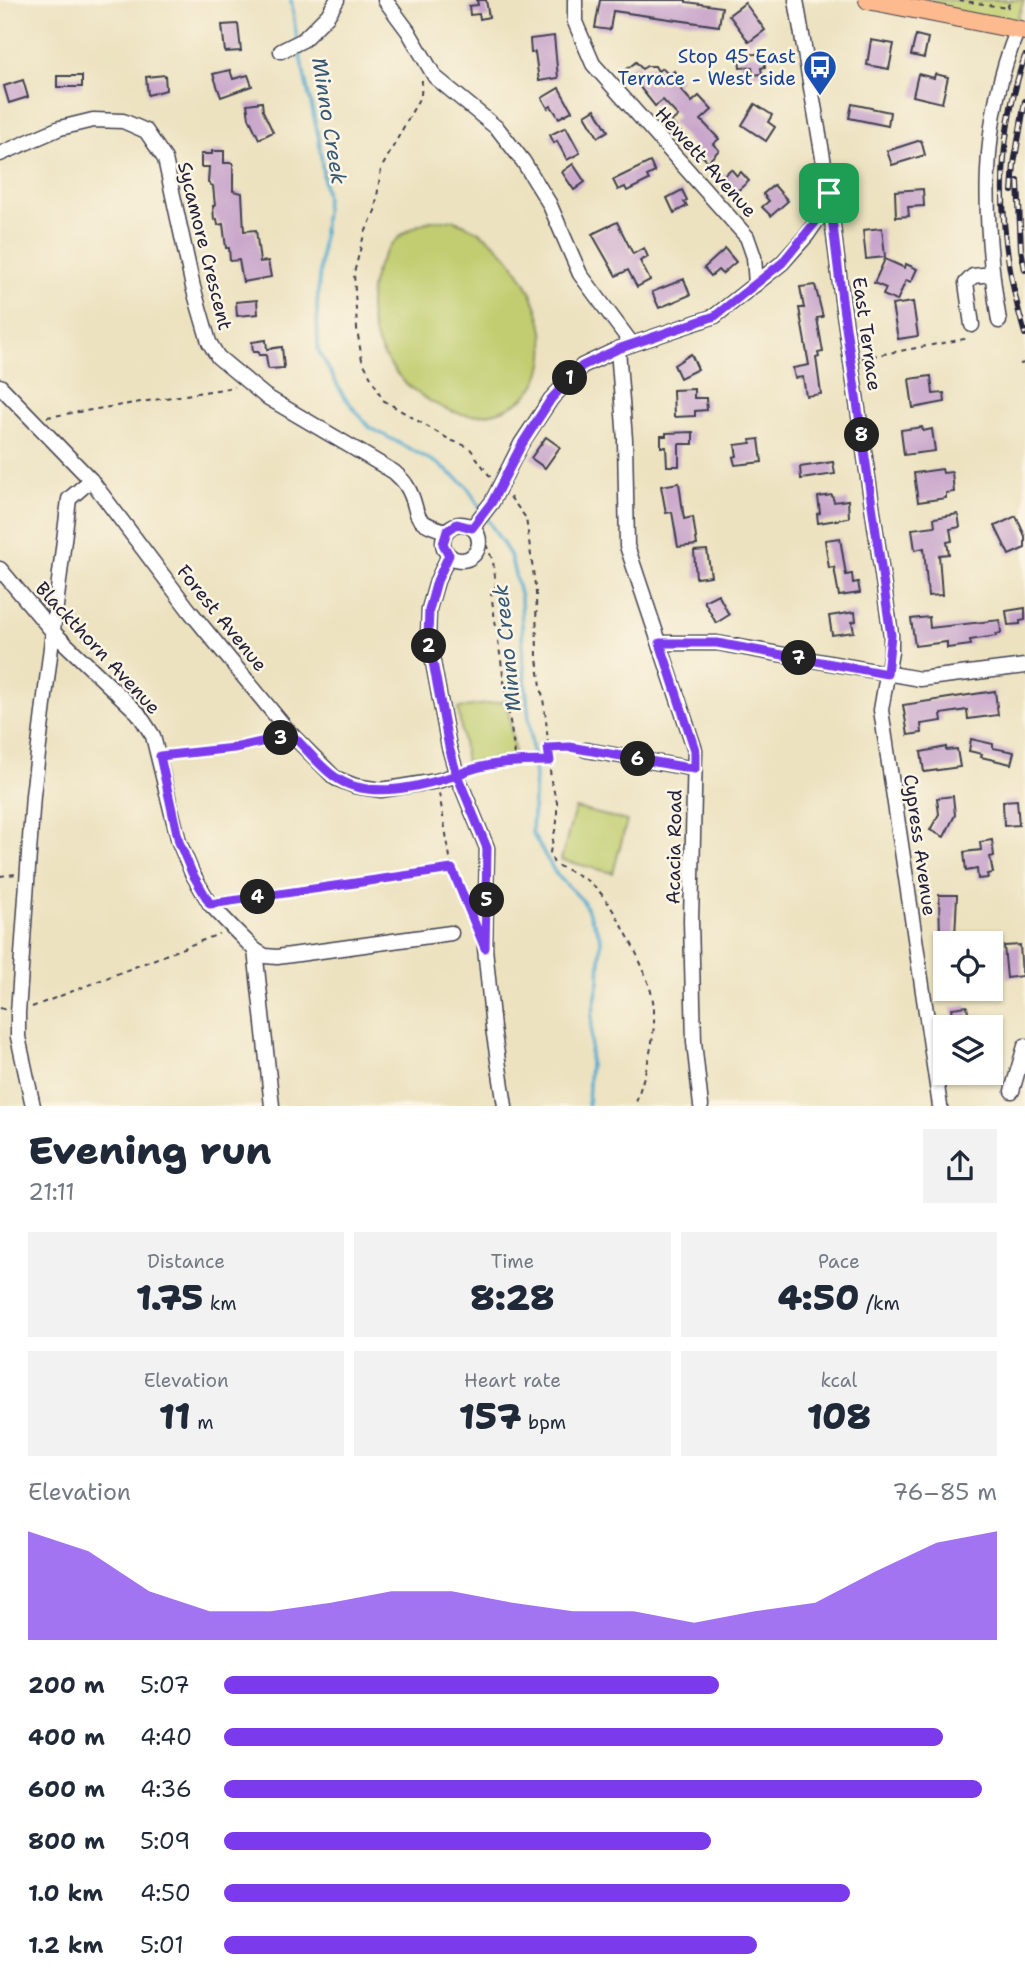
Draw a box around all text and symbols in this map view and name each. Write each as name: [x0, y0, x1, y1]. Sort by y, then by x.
place label: Stop 45 East Terrace - West side: [618, 44, 796, 91]
bus stop icon: Stop 45 East Terrace - West side: [801, 48, 839, 97]
water label: Minno Creek: [305, 55, 353, 187]
street label: Hewett Avenue: [650, 101, 762, 223]
street label: Sycamore Crescent: [172, 159, 238, 333]
pin: [799, 163, 859, 223]
icon: arrive: [810, 174, 848, 212]
street label: East Terrace: [847, 275, 887, 393]
pin: 1: [552, 360, 588, 396]
text: 1: [565, 365, 574, 390]
pin: 8: [844, 418, 880, 452]
text: 8: [855, 422, 868, 447]
street label: Forest Avenue: [171, 559, 273, 677]
street label: Blackthorn Avenue: [30, 576, 166, 720]
water label: Minno Creek: [486, 583, 528, 713]
pin: 2: [412, 628, 446, 664]
text: 2: [422, 633, 435, 658]
pin: 7: [782, 640, 816, 676]
text: 7: [792, 645, 805, 670]
pin: 3: [264, 720, 298, 756]
text: 3: [274, 725, 287, 750]
pin: 6: [620, 742, 656, 776]
text: 6: [631, 746, 644, 771]
street label: Cypress Avenue: [898, 773, 942, 917]
street label: Acacia Road: [660, 789, 688, 905]
pin: 4: [240, 880, 276, 914]
pin: 5: [470, 883, 504, 918]
text: 4: [251, 884, 264, 909]
text: 5: [481, 887, 492, 912]
map controls: [933, 931, 1003, 1085]
button: locate: [933, 931, 1003, 1001]
button: layers: [933, 1015, 1003, 1085]
text: Evening run: [28, 1125, 271, 1176]
button: share: [923, 1129, 997, 1203]
text: 21:11: [28, 1177, 75, 1207]
text: Distance: [147, 1249, 225, 1274]
text: Time: [491, 1249, 534, 1274]
text: Pace: [818, 1249, 860, 1274]
text: 1.75: [136, 1274, 203, 1321]
text: 8:28: [470, 1274, 555, 1321]
text: 4:50: [778, 1274, 859, 1321]
text: km: [203, 1291, 237, 1316]
text: /km: [859, 1291, 900, 1316]
text: Elevation: [144, 1368, 229, 1393]
text: Heart rate: [464, 1368, 561, 1393]
text: kcal: [820, 1368, 857, 1393]
text: 11: [159, 1393, 191, 1440]
text: 157: [459, 1393, 522, 1440]
text: 108: [807, 1393, 871, 1440]
text: m: [191, 1410, 214, 1435]
text: bpm: [522, 1410, 566, 1435]
text: Elevation: [28, 1477, 131, 1507]
text: 76–85 m: [892, 1477, 997, 1507]
text: 200 m: [28, 1670, 105, 1700]
text: 5:07: [140, 1670, 190, 1700]
text: 400 m: [28, 1722, 105, 1752]
text: 4:40: [140, 1722, 192, 1752]
text: 600 m: [28, 1774, 105, 1804]
text: 4:36: [140, 1774, 192, 1804]
text: 800 m: [28, 1826, 105, 1856]
text: 5:09: [140, 1826, 190, 1856]
text: 1.0 km: [28, 1878, 103, 1908]
text: 4:50: [140, 1878, 191, 1908]
text: 1.2 km: [28, 1930, 104, 1960]
text: 5:01: [140, 1930, 184, 1960]

